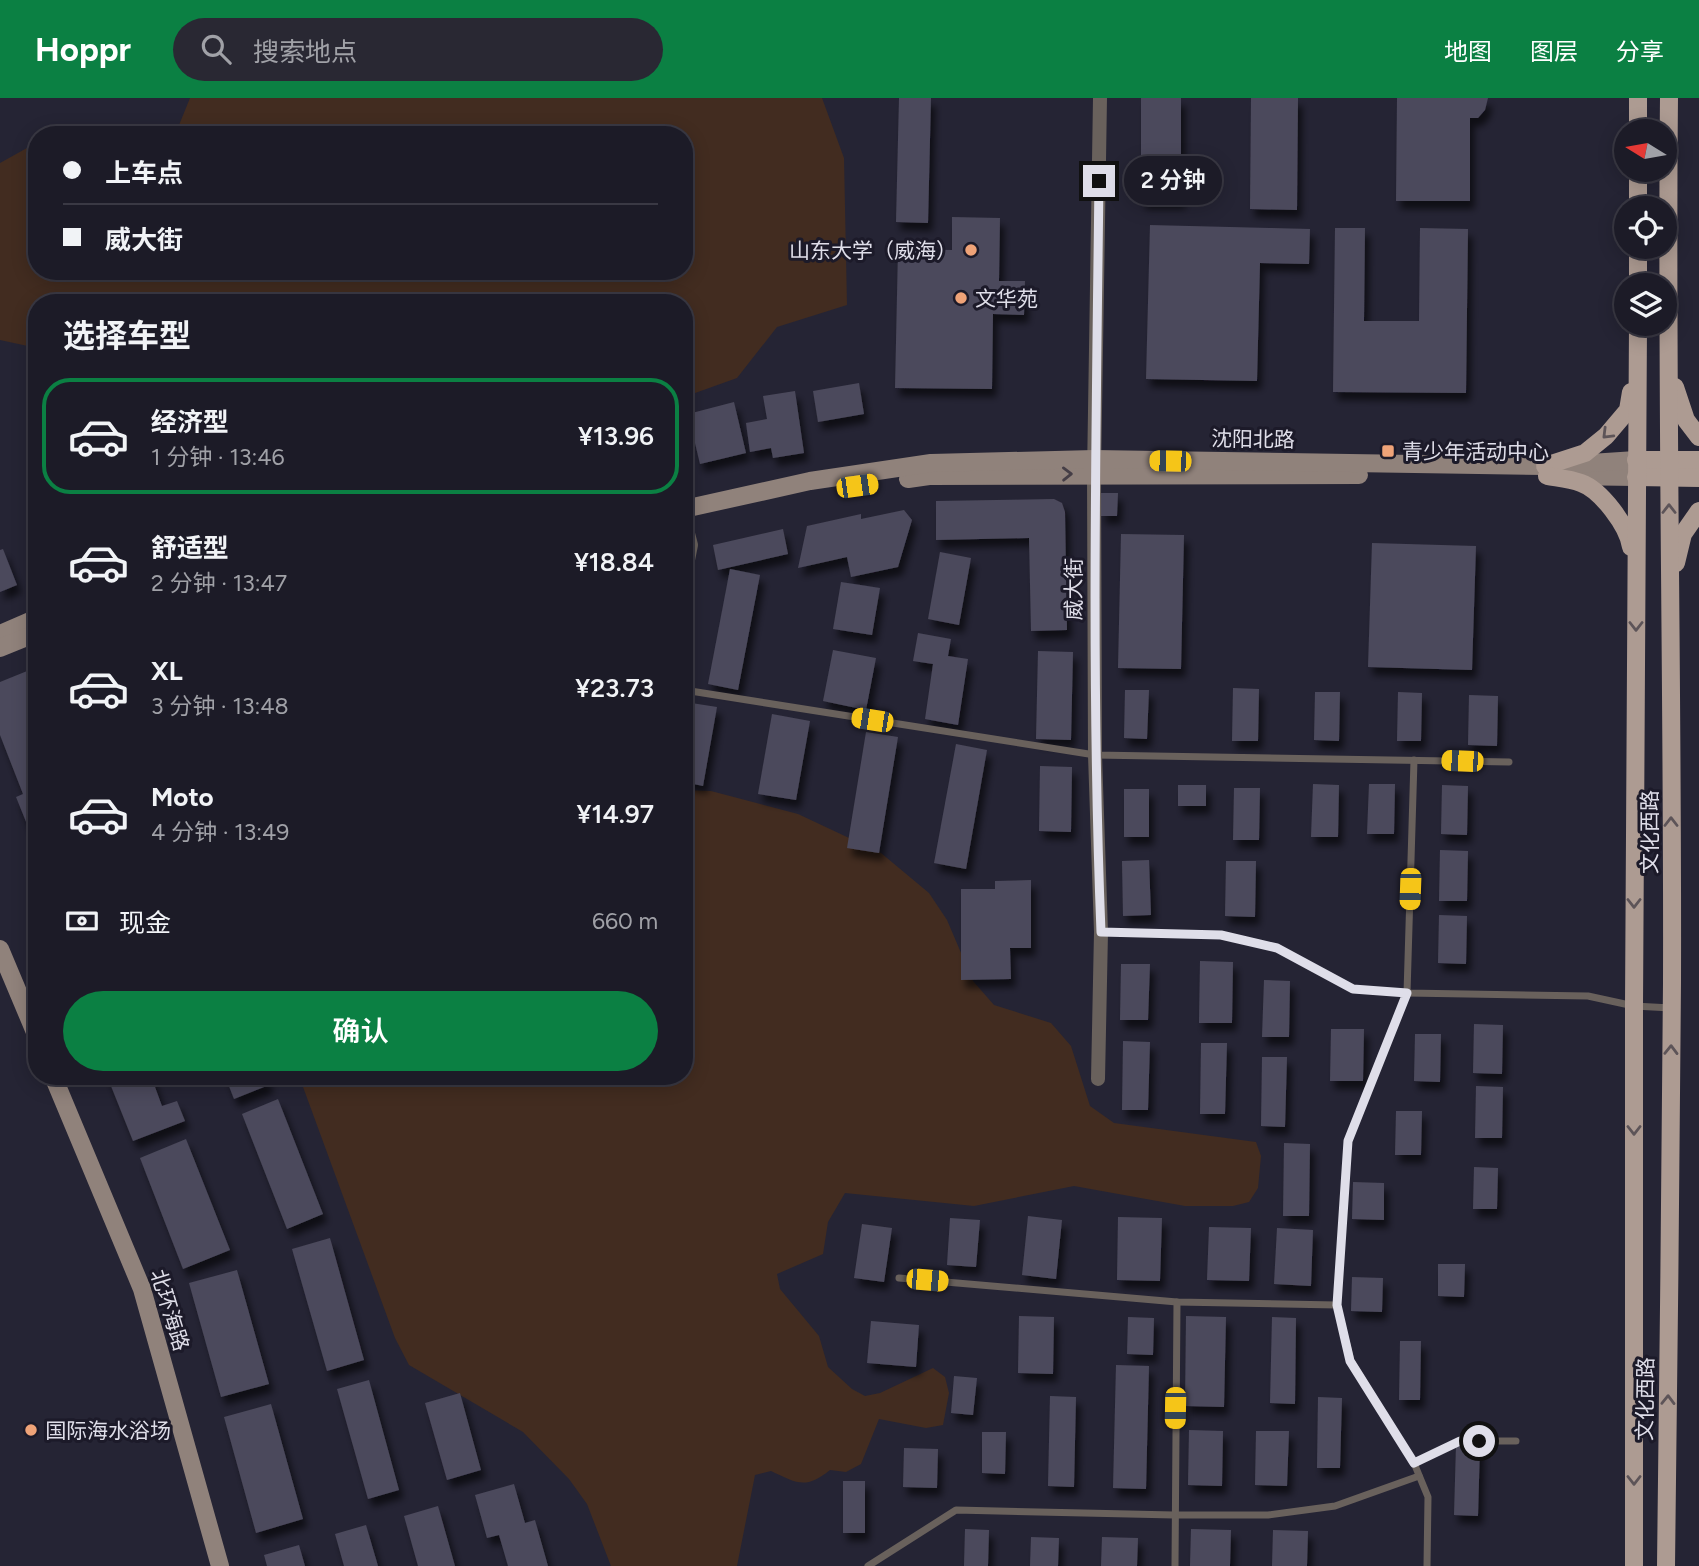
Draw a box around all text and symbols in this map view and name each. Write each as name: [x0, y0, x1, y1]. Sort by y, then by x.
search box: [173, 18, 663, 81]
text: Hoppr: [35, 30, 131, 69]
icon: search: [197, 30, 235, 68]
text: 搜索地点: [253, 36, 357, 68]
text: 地图: [1444, 37, 1492, 66]
text: 图层: [1530, 37, 1578, 66]
text: 分享: [1616, 37, 1664, 66]
north arrow: [1614, 119, 1676, 182]
map controls: [1614, 119, 1677, 336]
callout: 2 分钟: [1124, 156, 1222, 206]
text: 上车点: [105, 157, 183, 189]
route end: [1083, 165, 1115, 197]
text: 2 分钟: [1141, 166, 1205, 194]
button: locate: [1614, 196, 1677, 259]
text: 威大街: [105, 224, 183, 256]
place label: 山东大学（威海）: [789, 238, 957, 263]
marker: 山东大学（威海）: [963, 242, 979, 258]
button: layers: [1614, 273, 1677, 336]
place label: 文华苑: [975, 286, 1038, 311]
marker: 文华苑: [953, 290, 969, 306]
text: 选择车型: [63, 317, 191, 355]
icon: car: [67, 405, 130, 468]
text: 经济型: [151, 406, 229, 438]
text: ¥13.96: [578, 420, 654, 452]
one-way arrow: [1602, 425, 1615, 438]
street label: 沈阳北路: [1211, 426, 1295, 452]
place label: 青少年活动中心: [1402, 439, 1549, 464]
text: 1 分钟 · 13:46: [151, 443, 285, 471]
marker: 青少年活动中心: [1380, 443, 1396, 459]
car: [1149, 450, 1192, 472]
one-way arrow: [1061, 467, 1072, 482]
car: [835, 473, 880, 499]
one-way arrow: [1661, 503, 1677, 514]
icon: car: [67, 531, 130, 594]
text: 舒适型: [151, 532, 229, 564]
text: ¥18.84: [574, 546, 654, 578]
street label: 威大街: [1061, 558, 1086, 621]
text: 2 分钟 · 13:47: [151, 569, 287, 597]
one-way arrow: [1628, 622, 1644, 632]
text: XL: [151, 655, 183, 687]
icon: car: [67, 657, 130, 720]
text: ¥23.73: [575, 672, 654, 704]
text: 3 分钟 · 13:48: [151, 692, 289, 720]
car: [850, 706, 895, 734]
car: [1441, 750, 1484, 772]
text: Moto: [151, 781, 214, 813]
icon: car: [67, 783, 130, 846]
street label: 文化西路: [1637, 790, 1662, 874]
text: ¥14.97: [577, 798, 654, 830]
one-way arrow: [1663, 817, 1679, 827]
text: 4 分钟 · 13:49: [151, 818, 289, 846]
car: [1399, 868, 1422, 910]
one-way arrow: [1626, 898, 1642, 909]
icon: cash: [63, 902, 101, 940]
text: 现金: [119, 907, 171, 939]
text: 660 m: [592, 907, 658, 935]
button: 确认: [63, 991, 658, 1071]
one-way arrow: [1663, 1044, 1679, 1055]
one-way arrow: [1626, 1126, 1642, 1136]
street label: 北环海路: [146, 1266, 194, 1354]
car: [906, 1268, 949, 1292]
street label: 文化西路: [1632, 1357, 1658, 1441]
car: [1165, 1387, 1186, 1429]
one-way arrow: [1660, 1394, 1676, 1405]
place label: 国际海水浴场: [45, 1418, 171, 1443]
marker: 国际海水浴场: [23, 1422, 39, 1438]
route start: [1463, 1425, 1495, 1457]
one-way arrow: [1626, 1476, 1642, 1486]

